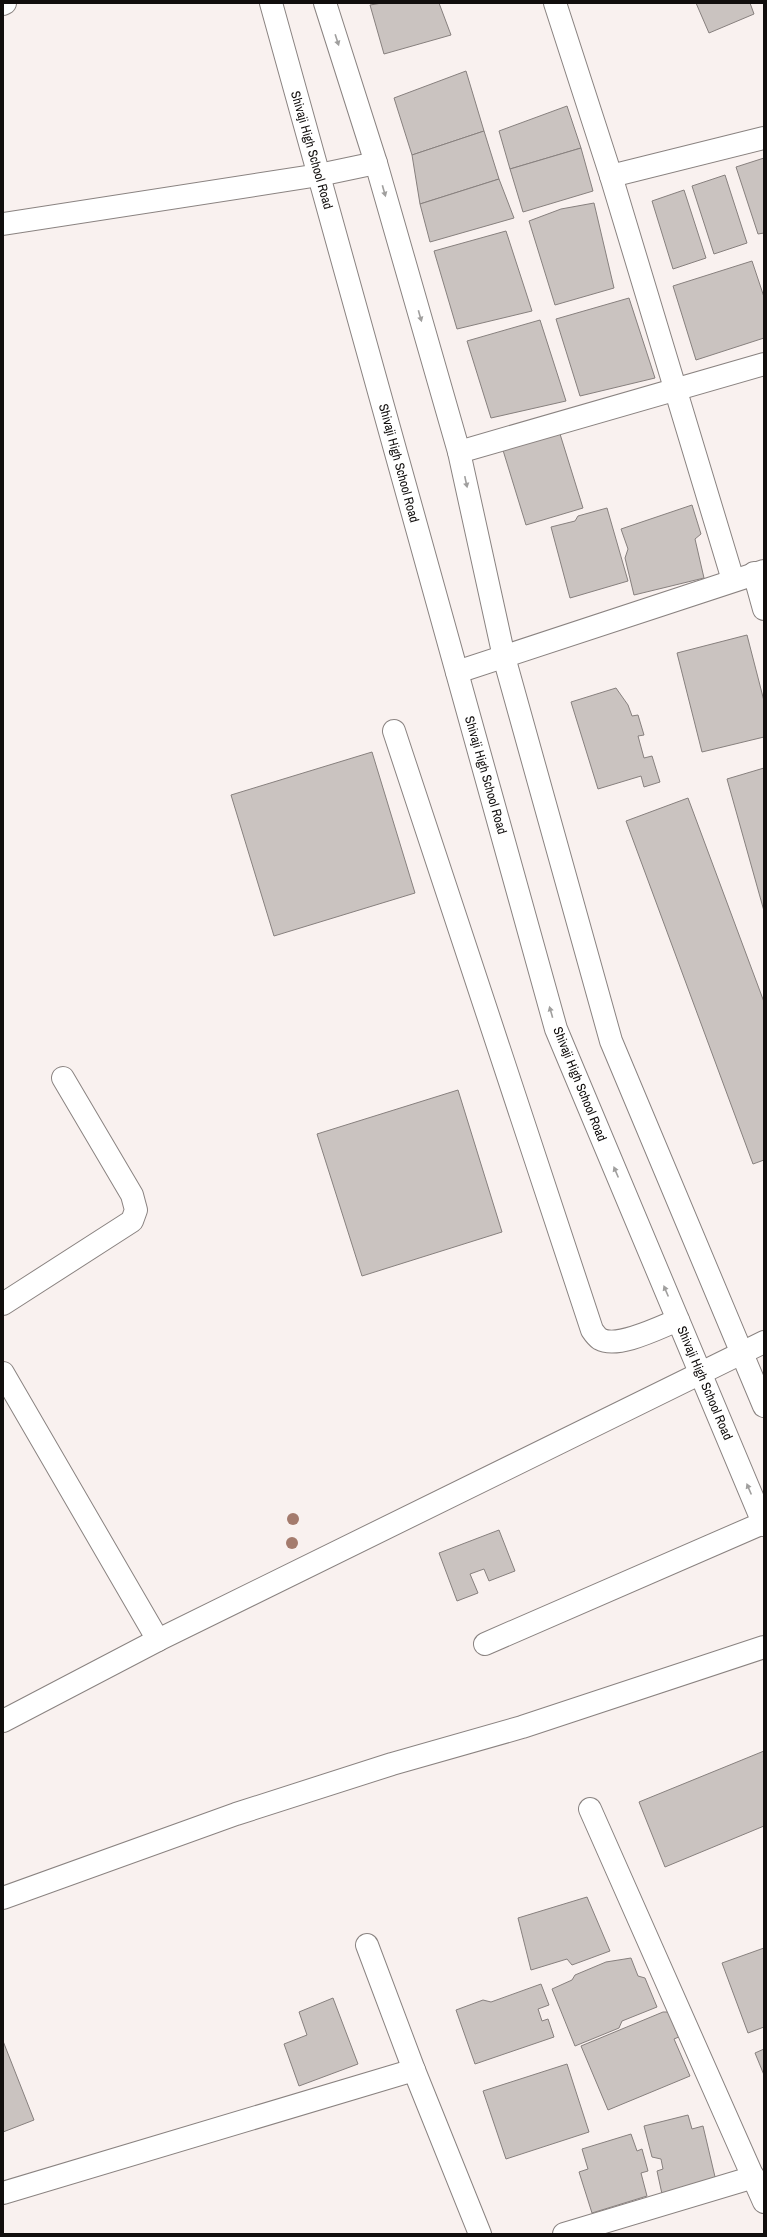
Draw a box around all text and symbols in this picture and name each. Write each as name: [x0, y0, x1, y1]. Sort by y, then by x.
one-way arrow: [334, 34, 340, 46]
street label: Shivaji High School Road: [287, 89, 337, 211]
one-way arrow: [381, 185, 387, 197]
one-way arrow: [417, 310, 423, 322]
street label: Shivaji High School Road: [375, 402, 423, 524]
one-way arrow: [463, 476, 469, 488]
street label: Shivaji High School Road: [461, 714, 511, 836]
one-way arrow: [548, 1006, 554, 1018]
street label: Shivaji High School Road: [549, 1024, 611, 1144]
one-way arrow: [612, 1165, 618, 1177]
one-way arrow: [663, 1286, 669, 1297]
street label: Shivaji High School Road: [673, 1323, 737, 1443]
one-way arrow: [746, 1483, 752, 1494]

